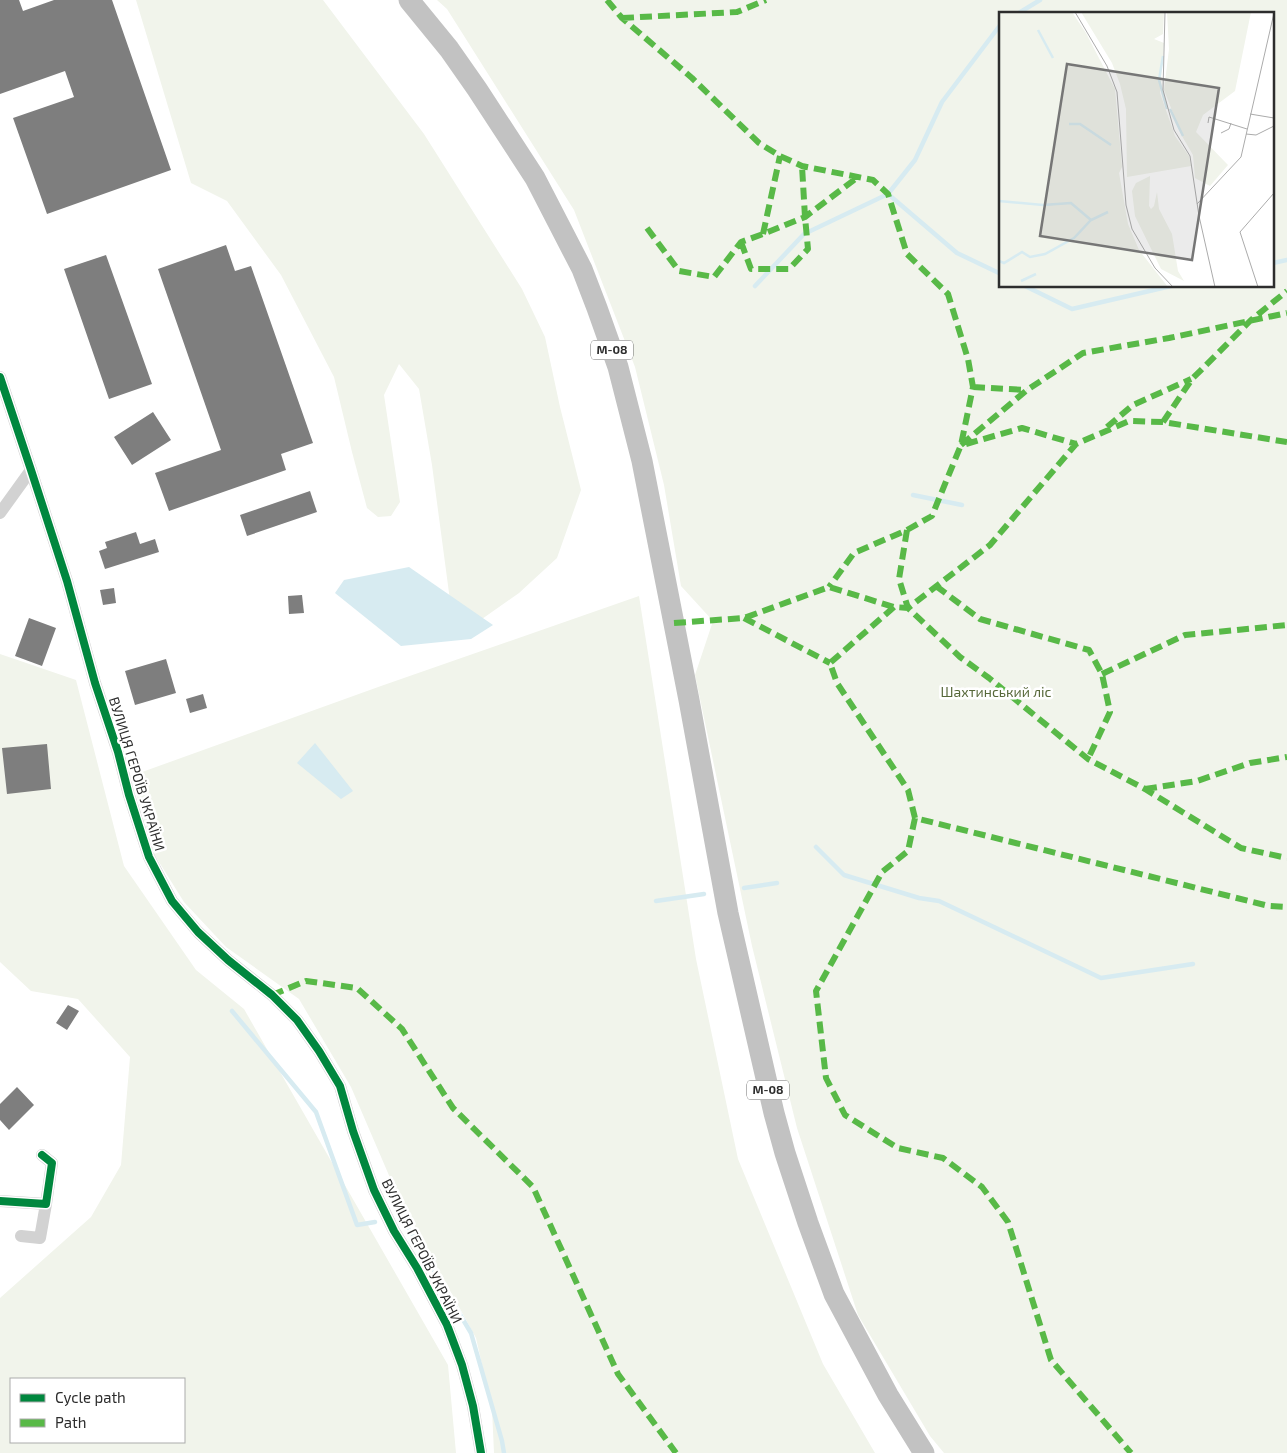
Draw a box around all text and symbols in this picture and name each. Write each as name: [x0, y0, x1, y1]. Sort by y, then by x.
inset map: [999, 12, 1274, 288]
road number: М-08: [591, 340, 633, 360]
park label: Шахтинський ліс: [941, 683, 1052, 700]
street label: ВУЛИЦЯ ГЕРОЇВ УКРАЇНИ: [106, 695, 169, 853]
road number: М-08: [747, 1080, 789, 1100]
street label: ВУЛИЦЯ ГЕРОЇВ УКРАЇНИ: [378, 1176, 466, 1326]
legend: [10, 1378, 185, 1443]
text: Cycle path: [55, 1388, 126, 1406]
text: Path: [55, 1413, 86, 1431]

